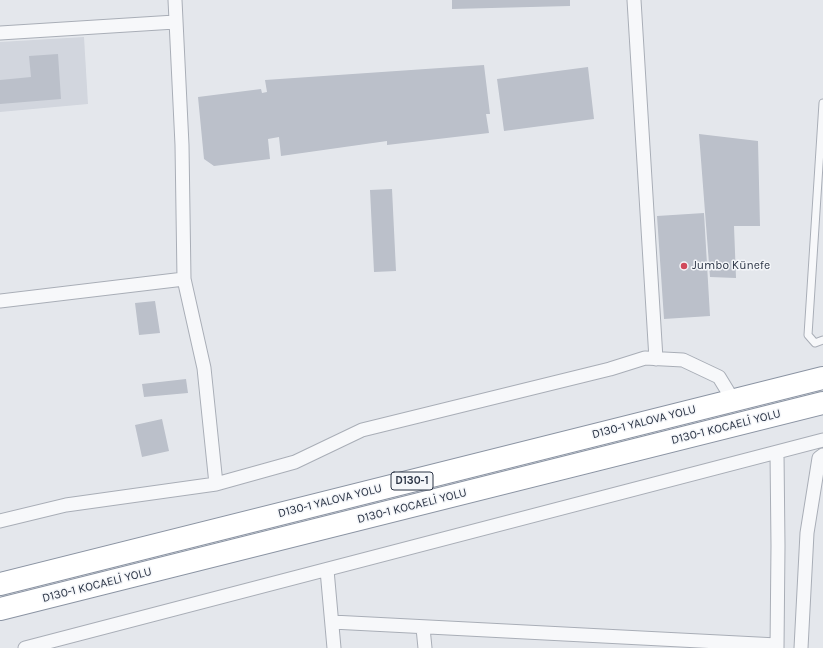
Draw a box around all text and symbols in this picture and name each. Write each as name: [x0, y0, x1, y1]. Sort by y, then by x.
place label: Jumbo Künefe: [692, 259, 770, 273]
marker: Jumbo Künefe: [679, 261, 689, 271]
street label: D130-1 YALOVA YOLU: [590, 402, 698, 442]
street label: D130-1 KOCAELİ YOLU: [670, 406, 782, 448]
road number: D130-1: [391, 472, 433, 490]
street label: D130-1 YALOVA YOLU: [276, 481, 384, 521]
street label: D130-1 KOCAELİ YOLU: [356, 485, 468, 527]
street label: D130-1 KOCAELİ YOLU: [41, 564, 153, 606]

